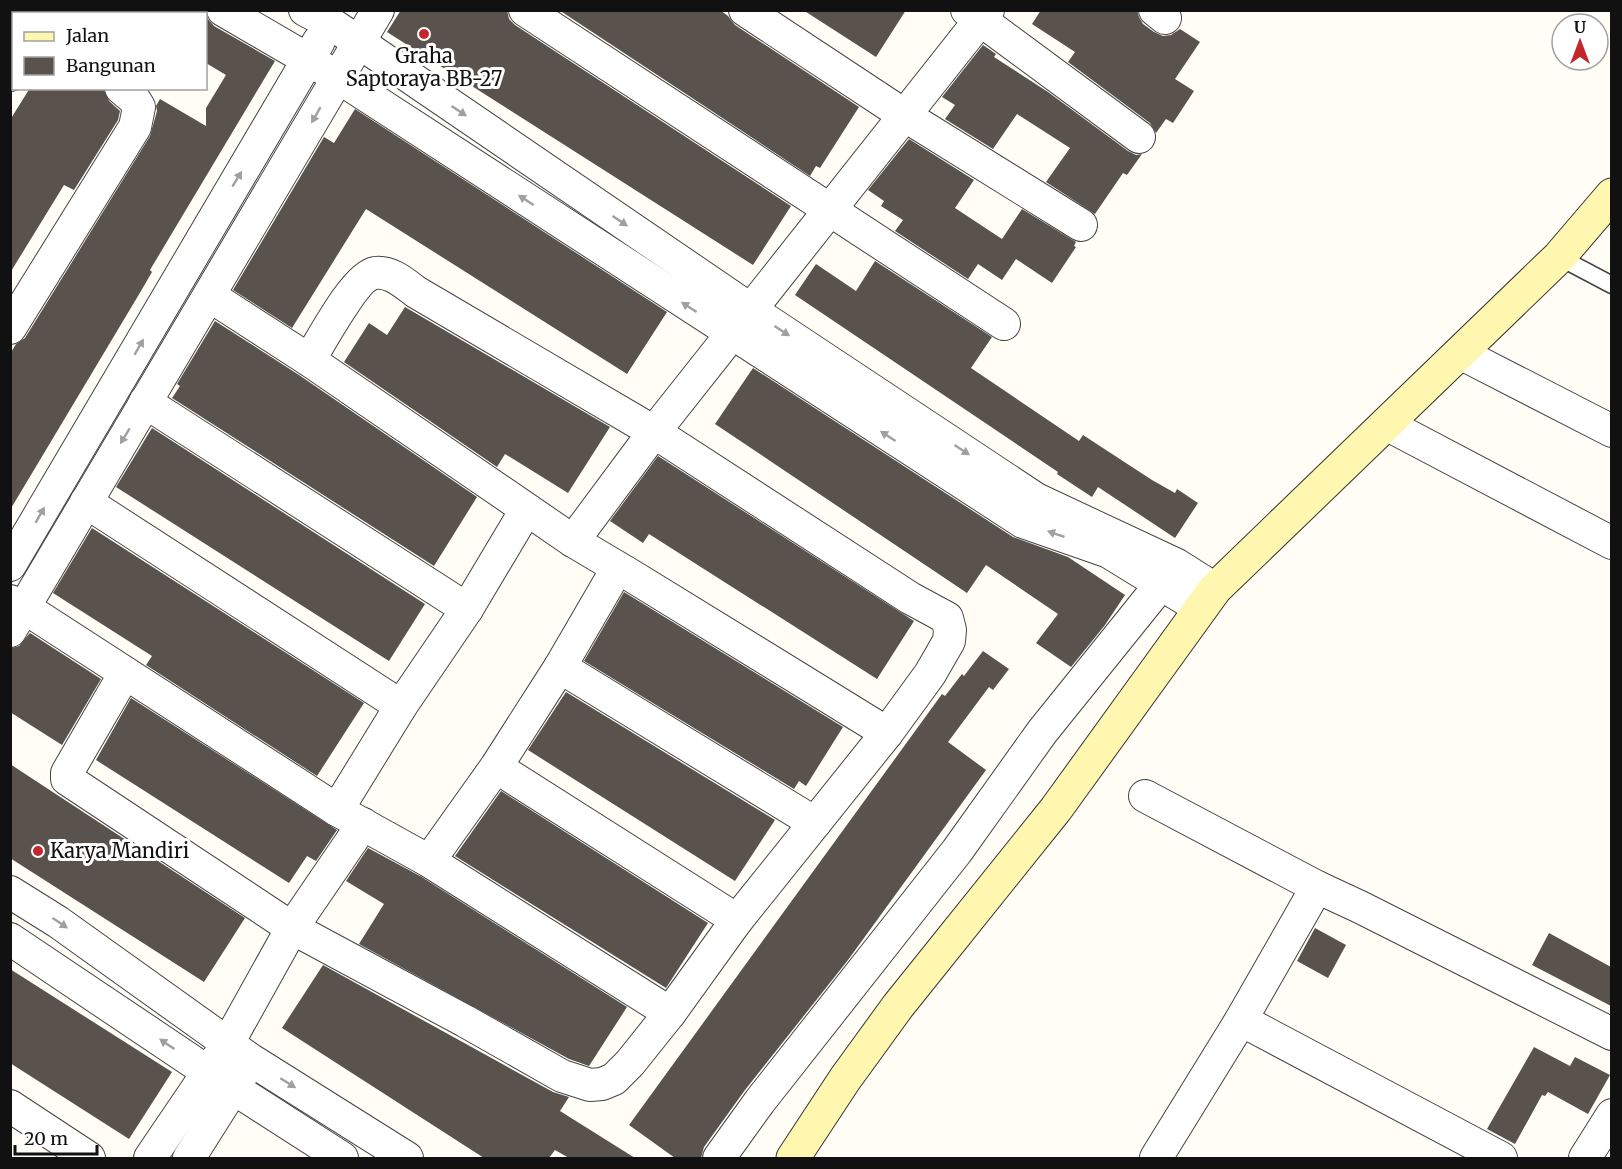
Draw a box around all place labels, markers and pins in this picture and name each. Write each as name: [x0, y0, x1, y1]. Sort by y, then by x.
marker: Graha Saptoraya BB-27: [417, 27, 431, 41]
place label: Graha Saptoraya BB-27: [346, 43, 502, 91]
place label: Karya Mandiri: [50, 838, 189, 863]
marker: Karya Mandiri: [31, 844, 45, 858]

